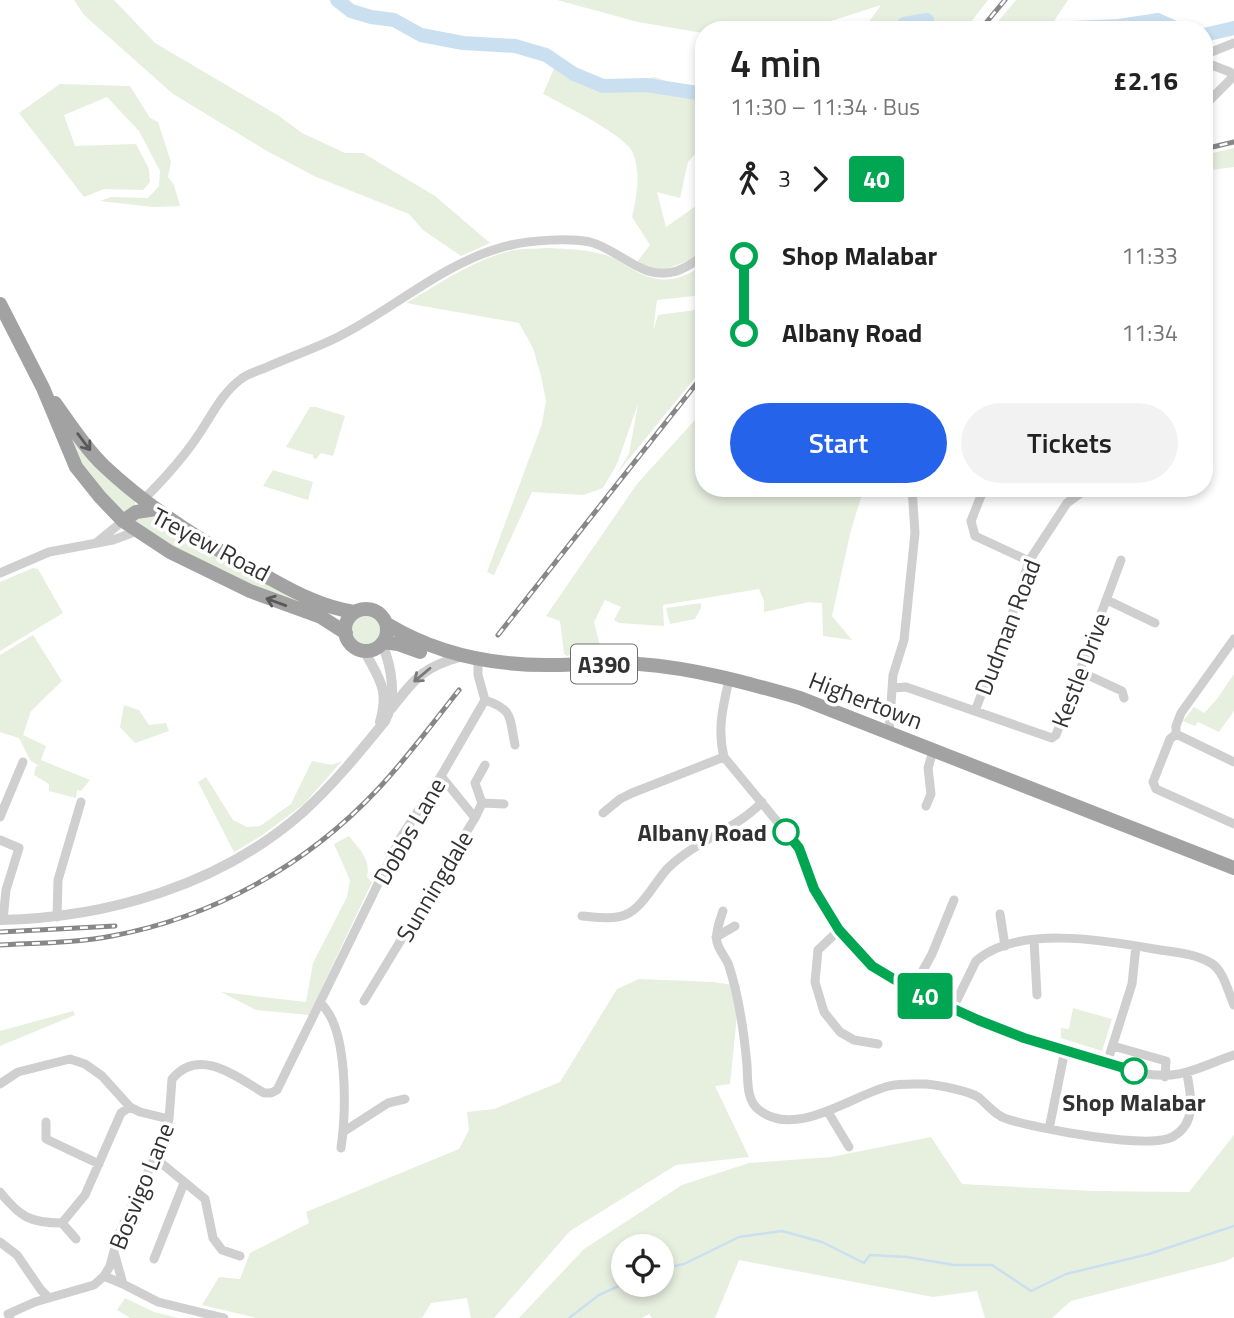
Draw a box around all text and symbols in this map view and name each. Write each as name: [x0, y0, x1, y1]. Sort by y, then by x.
text: 4 min: [730, 34, 821, 92]
text: £2.16: [1113, 61, 1178, 100]
text: 11:30 – 11:34 · Bus: [730, 89, 920, 124]
icon: walk: [730, 160, 768, 198]
icon: forward: [801, 160, 839, 198]
text: 3: [778, 161, 791, 196]
text: 40: [863, 161, 890, 197]
text: Shop Malabar: [782, 236, 937, 275]
text: 11:33: [1121, 238, 1178, 273]
text: Albany Road: [782, 313, 922, 352]
text: 11:34: [1121, 315, 1178, 350]
button: Start: [730, 403, 947, 483]
button: Tickets: [961, 403, 1178, 483]
one-way arrow: [77, 433, 92, 451]
street label: Treyew Road: [145, 498, 277, 590]
street label: Dudman Road: [965, 554, 1049, 700]
one-way arrow: [265, 595, 287, 607]
street label: Kestle Drive: [1042, 607, 1118, 733]
road number: A390: [571, 644, 637, 684]
street label: Highertown: [804, 662, 928, 738]
one-way arrow: [413, 667, 431, 682]
street label: Dobbs Lane: [364, 771, 454, 891]
place label: Albany Road: [637, 814, 767, 850]
marker: Albany Road: [773, 819, 799, 845]
street label: Sunningdale: [387, 823, 481, 949]
line badge: 40: [894, 973, 956, 1019]
text: 40: [912, 978, 938, 1014]
marker: Shop Malabar: [1121, 1058, 1147, 1084]
place label: Shop Malabar: [1062, 1084, 1206, 1120]
street label: Bosvigo Lane: [99, 1117, 183, 1255]
map controls: [611, 1234, 674, 1297]
button: locate: [611, 1234, 674, 1297]

